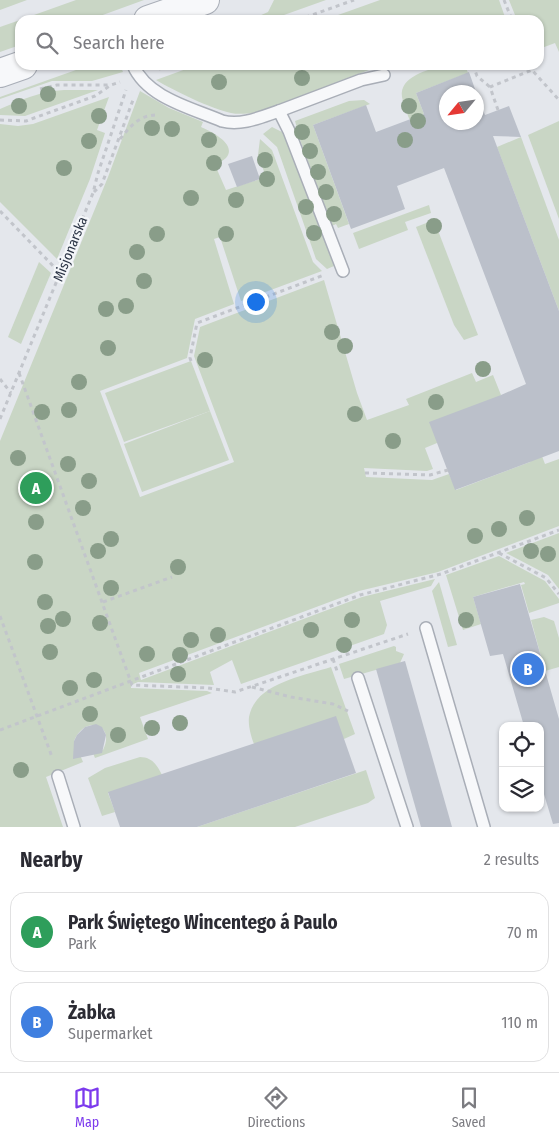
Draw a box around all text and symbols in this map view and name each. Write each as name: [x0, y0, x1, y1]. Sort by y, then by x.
search box: [15, 15, 544, 70]
icon: search: [33, 29, 61, 57]
text: Search here: [73, 31, 165, 54]
north arrow: [439, 85, 484, 130]
street label: Misjonarska: [50, 214, 91, 284]
your location: [243, 289, 269, 315]
pin: A: [20, 469, 52, 507]
pin: B: [512, 650, 544, 688]
map controls: [499, 722, 544, 812]
button: locate: [499, 722, 544, 767]
button: layers: [499, 767, 544, 812]
text: Nearby: [20, 847, 82, 873]
text: 2 results: [484, 850, 539, 869]
text: Park Świętego Wincentego á Paulo: [68, 911, 338, 934]
text: A: [33, 923, 41, 942]
text: 70 m: [507, 923, 538, 942]
text: Park: [68, 934, 96, 953]
text: Żabka: [68, 1001, 116, 1024]
text: B: [33, 1013, 41, 1032]
text: 110 m: [501, 1013, 538, 1032]
text: Supermarket: [68, 1024, 152, 1043]
tab: Map: [73, 1084, 101, 1131]
tab: Directions: [247, 1084, 305, 1131]
tab: Saved: [452, 1084, 486, 1131]

